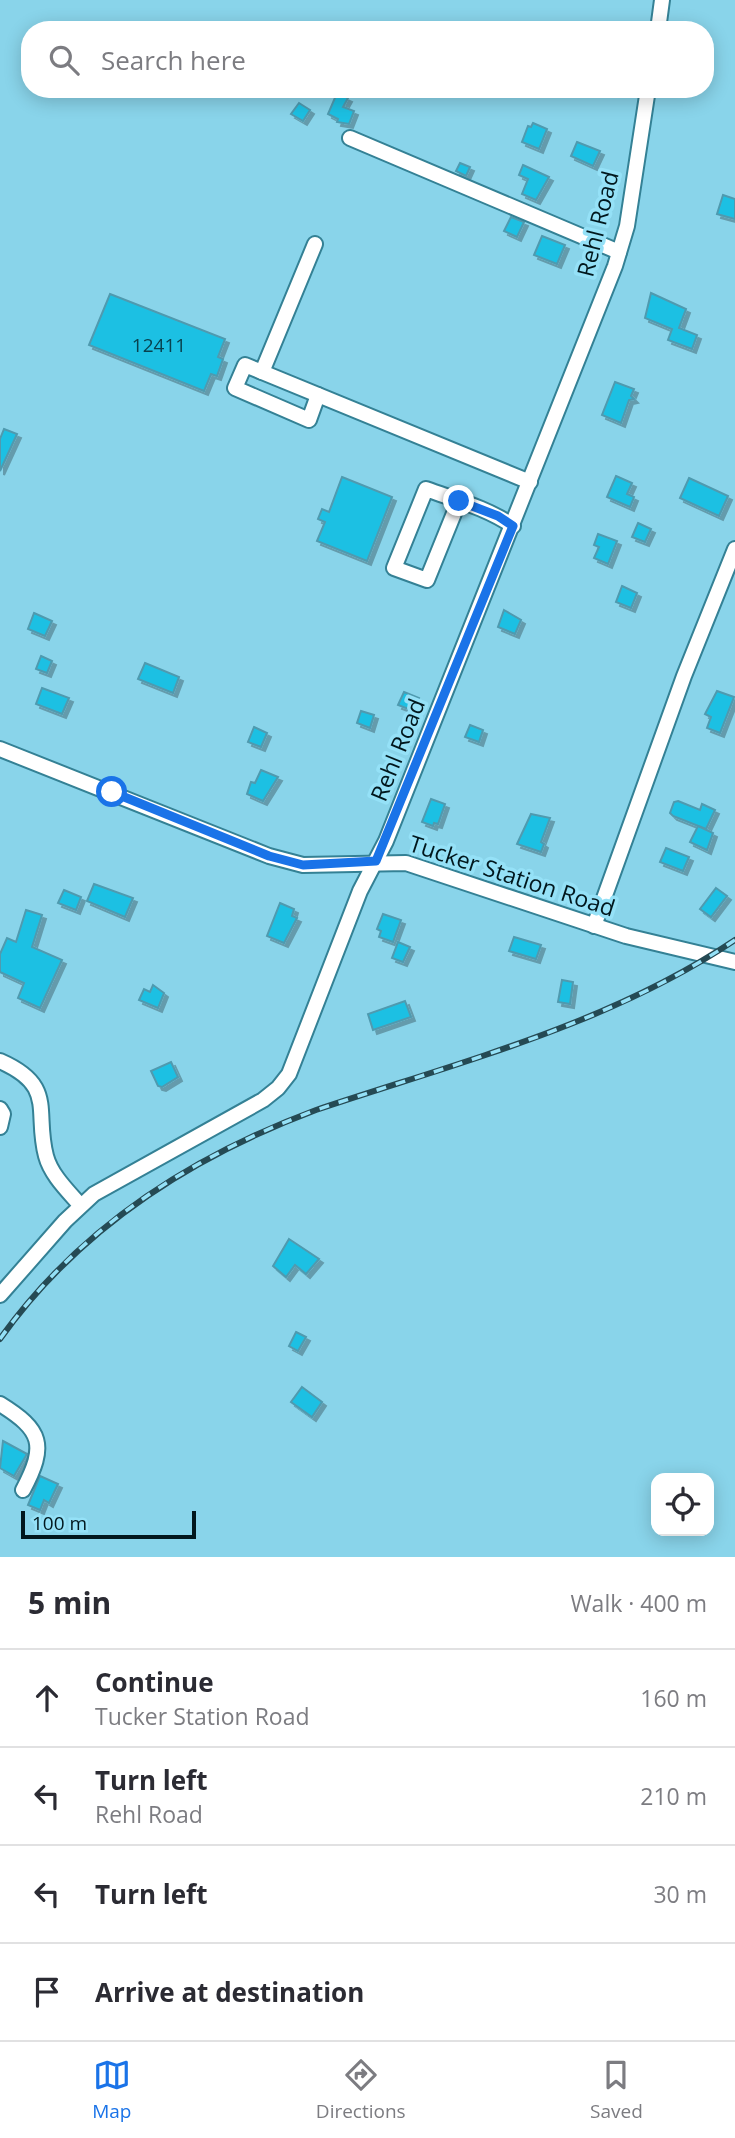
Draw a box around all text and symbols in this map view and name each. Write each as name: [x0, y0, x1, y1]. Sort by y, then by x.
search box: [21, 21, 714, 98]
icon: search: [45, 41, 83, 79]
text: Search here: [101, 42, 246, 78]
street label: Rehl Road: [568, 168, 626, 280]
house number: 12411: [132, 332, 186, 358]
route end: [443, 485, 474, 516]
street label: Rehl Road: [362, 694, 432, 806]
route start: [96, 776, 127, 807]
street label: Tucker Station Road: [405, 827, 619, 923]
map controls: [651, 1473, 714, 1536]
button: locate: [651, 1473, 714, 1536]
scale bar: [21, 1508, 196, 1540]
text: 100 m: [32, 1510, 87, 1536]
text: 5 min: [28, 1582, 111, 1623]
text: Walk · 400 m: [570, 1587, 707, 1619]
text: Continue: [95, 1664, 214, 1700]
icon: ahead: [28, 1679, 66, 1717]
text: 160 m: [640, 1682, 707, 1714]
text: Tucker Station Road: [95, 1700, 310, 1732]
text: Turn left: [95, 1762, 207, 1798]
icon: left: [28, 1777, 66, 1815]
text: 210 m: [640, 1780, 707, 1812]
text: Rehl Road: [95, 1798, 203, 1830]
icon: left: [28, 1875, 66, 1913]
text: Turn left: [95, 1876, 207, 1912]
text: 30 m: [653, 1878, 707, 1910]
icon: arrive: [28, 1973, 66, 2011]
text: Arrive at destination: [95, 1974, 364, 2010]
tab: Map: [92, 2056, 131, 2124]
tab: Directions: [316, 2056, 406, 2124]
tab: Saved: [590, 2056, 643, 2124]

